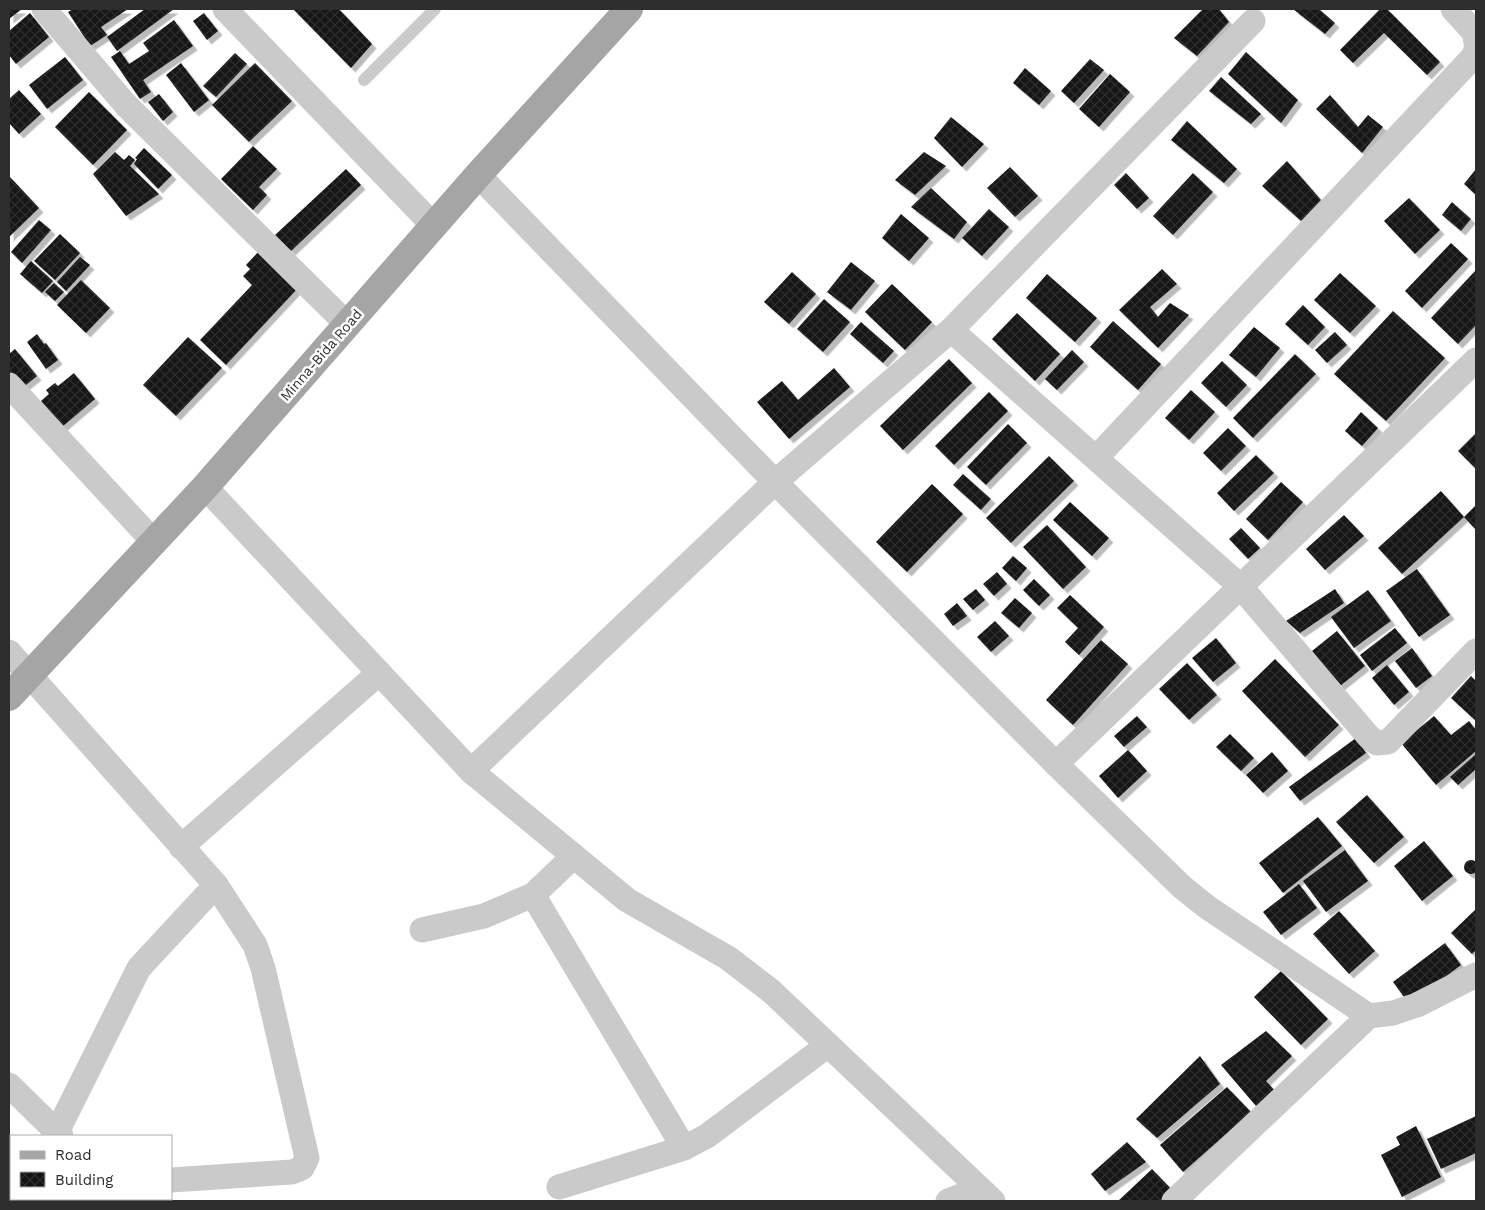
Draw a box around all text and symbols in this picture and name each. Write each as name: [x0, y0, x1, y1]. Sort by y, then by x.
street label: Minna-Bida Road: [277, 306, 365, 404]
legend: [10, 1135, 172, 1200]
text: Road: [55, 1146, 92, 1164]
text: Building: [55, 1171, 113, 1189]

